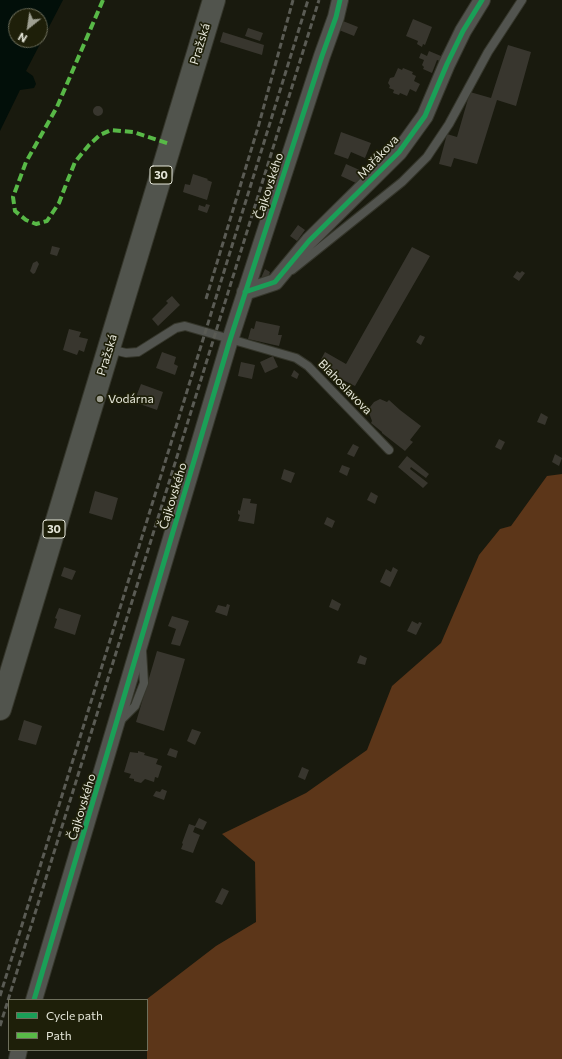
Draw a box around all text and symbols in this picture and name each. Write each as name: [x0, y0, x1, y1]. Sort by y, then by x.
north arrow: [8, 8, 48, 48]
street label: Pražská: [187, 22, 213, 66]
text: N: [15, 30, 29, 46]
street label: Mařákova: [354, 132, 402, 182]
street label: Čajkovského: [252, 151, 286, 221]
road number: 30: [150, 166, 172, 184]
street label: Pražská: [94, 333, 120, 377]
street label: Blahoslavova: [315, 357, 375, 417]
place label: Vodárna: [108, 392, 154, 406]
marker: Vodárna: [95, 394, 105, 404]
street label: Čajkovského: [156, 461, 190, 531]
road number: 30: [43, 520, 65, 538]
street label: Čajkovského: [65, 772, 99, 842]
legend: [8, 999, 148, 1051]
text: Cycle path: [46, 1008, 103, 1022]
text: Path: [46, 1028, 72, 1042]

